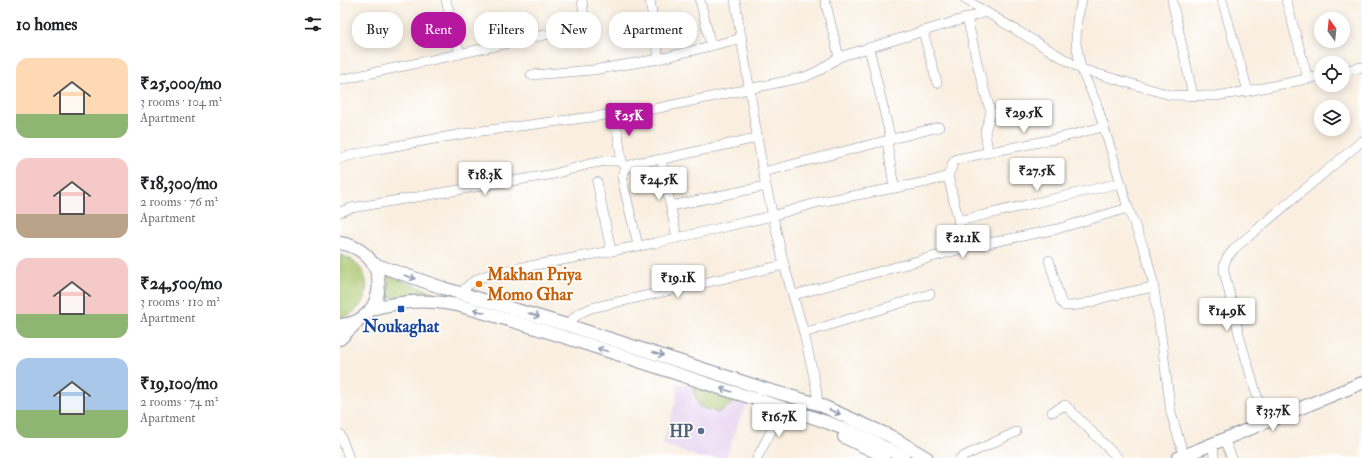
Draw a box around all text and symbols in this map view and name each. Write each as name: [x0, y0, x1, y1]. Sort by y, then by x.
chip: Buy: [352, 12, 403, 48]
chip: Rent: [411, 12, 466, 48]
chip: Filters: [474, 12, 538, 48]
chip: New: [546, 12, 601, 48]
chip: Apartment: [609, 12, 697, 48]
north arrow: [1314, 12, 1350, 48]
map controls: [1314, 12, 1350, 136]
icon: filters: [302, 13, 324, 35]
text: 10 homes: [16, 14, 77, 35]
button: locate: [1314, 56, 1350, 92]
text: ₹25,000/mo: [140, 73, 221, 94]
icon: home: [48, 74, 96, 122]
text: 3 rooms · 104 m²: [140, 94, 222, 110]
pin: ₹29.5K: [991, 100, 1057, 134]
button: layers: [1314, 100, 1350, 136]
pin: ₹25K: [605, 103, 653, 137]
text: ₹29.5K: [1005, 105, 1043, 121]
text: ₹25K: [615, 108, 643, 124]
text: Apartment: [140, 110, 196, 126]
pin: ₹27.5K: [1004, 158, 1070, 192]
pin: ₹18.3K: [452, 162, 518, 196]
text: ₹27.5K: [1019, 163, 1055, 179]
text: ₹18.3K: [468, 167, 502, 183]
pin: ₹24.5K: [626, 167, 692, 201]
text: ₹24.5K: [640, 172, 678, 188]
text: ₹18,300/mo: [140, 173, 217, 194]
icon: home: [48, 174, 96, 222]
text: 2 rooms · 76 m²: [140, 194, 218, 210]
text: Apartment: [140, 210, 196, 226]
pin: ₹21.1K: [930, 225, 996, 259]
text: ₹21.1K: [946, 230, 980, 246]
place label: Makhan Priya Momo Ghar: [486, 264, 583, 305]
pin: ₹19.1K: [645, 265, 711, 299]
text: ₹19.1K: [661, 270, 695, 286]
text: ₹24,500/mo: [140, 273, 222, 294]
icon: home: [48, 274, 96, 322]
one-way arrow: [404, 274, 417, 281]
marker: Makhan Priya Momo Ghar: [474, 279, 484, 289]
text: 3 rooms · 110 m²: [140, 294, 220, 310]
pin: ₹14.9K: [1194, 298, 1260, 332]
text: ₹14.9K: [1208, 303, 1246, 319]
marker: Noukaghat: [396, 304, 406, 314]
one-way arrow: [472, 307, 485, 314]
text: Apartment: [140, 310, 196, 326]
one-way arrow: [528, 312, 541, 319]
place label: Noukaghat: [362, 316, 440, 338]
one-way arrow: [597, 345, 609, 353]
one-way arrow: [652, 351, 665, 358]
text: ₹19,100/mo: [140, 373, 218, 394]
icon: home: [48, 374, 96, 422]
one-way arrow: [721, 385, 733, 393]
text: 2 rooms · 74 m²: [140, 394, 218, 410]
pin: ₹33.7K: [1240, 398, 1306, 432]
text: ₹33.7K: [1256, 403, 1290, 419]
pin: ₹16.7K: [746, 404, 812, 438]
one-way arrow: [829, 408, 841, 416]
text: ₹16.7K: [761, 409, 797, 425]
text: Apartment: [140, 410, 196, 426]
place label: HP: [669, 421, 693, 442]
marker: HP: [696, 426, 706, 436]

